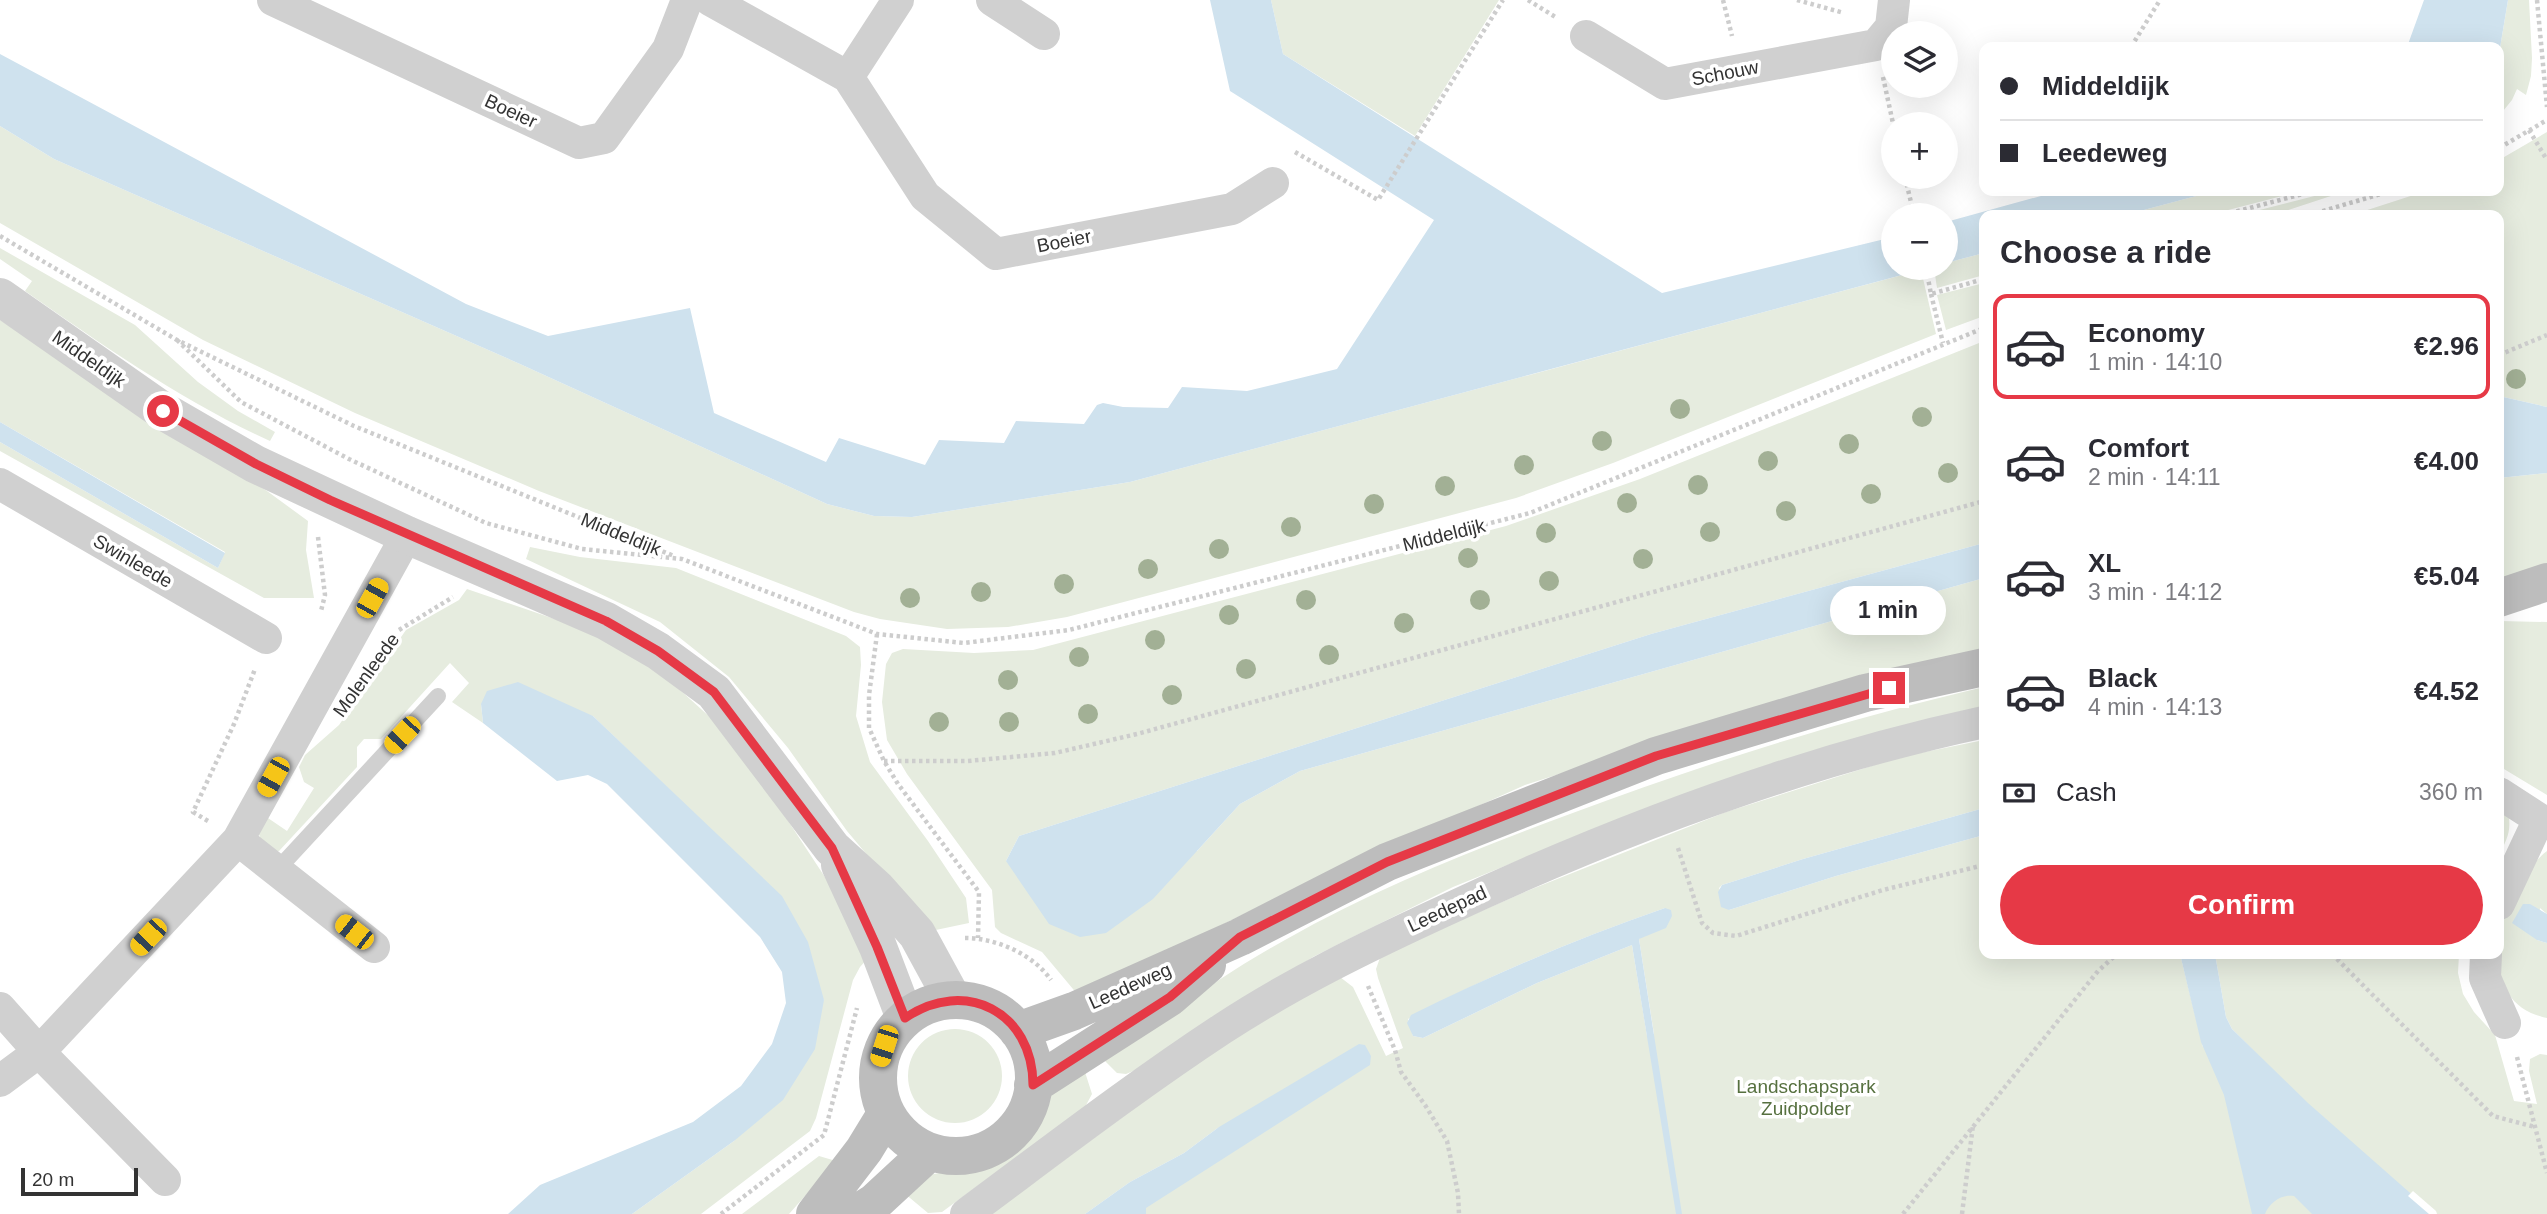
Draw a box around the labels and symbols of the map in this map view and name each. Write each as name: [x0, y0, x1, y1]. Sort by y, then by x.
street label: Schouw: [1690, 56, 1760, 90]
street label: Boeier: [482, 90, 541, 132]
street label: Boeier: [1035, 225, 1094, 257]
street label: Middeldijk: [48, 326, 130, 392]
route start: [147, 395, 179, 427]
street label: Middeldijk: [578, 508, 665, 560]
street label: Middeldijk: [1400, 514, 1488, 555]
street label: Swinleede: [90, 530, 176, 592]
car: [353, 575, 392, 621]
callout: 1 min: [1831, 586, 1947, 636]
street label: Molenleede: [329, 629, 403, 721]
route end: [1873, 672, 1905, 704]
car: [380, 712, 425, 758]
car: [254, 754, 293, 800]
street label: Leedepad: [1404, 882, 1490, 936]
car: [331, 911, 378, 953]
car: [126, 914, 171, 960]
street label: Leedeweg: [1086, 959, 1174, 1013]
car: [868, 1023, 901, 1069]
park label: Landschapspark Zuidpolder: [1736, 1076, 1876, 1119]
scale bar: [21, 1165, 138, 1197]

